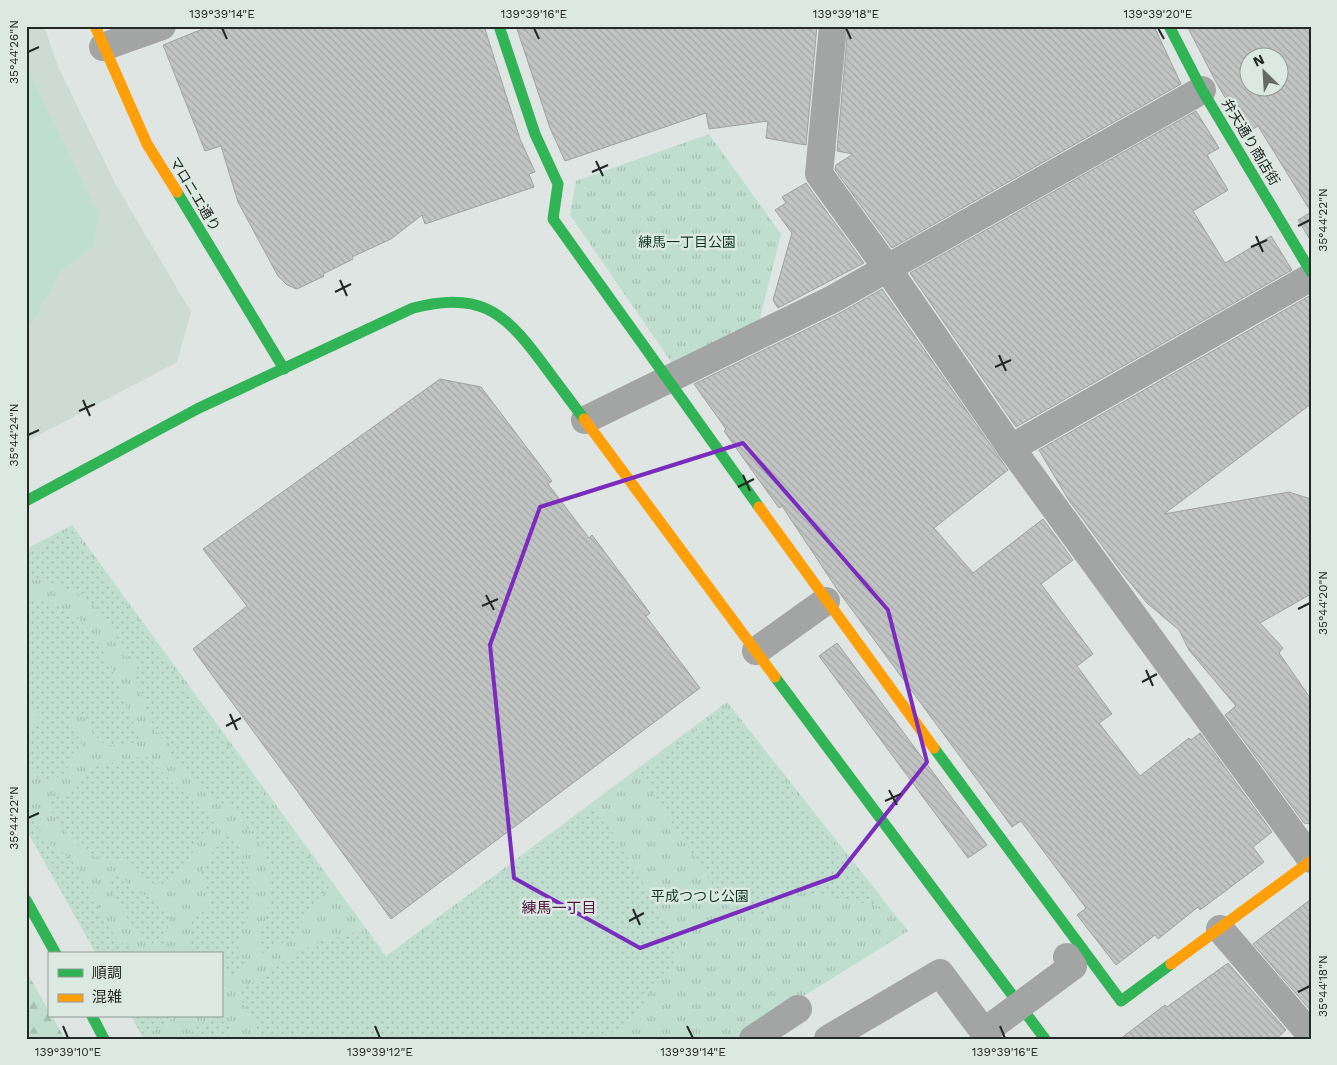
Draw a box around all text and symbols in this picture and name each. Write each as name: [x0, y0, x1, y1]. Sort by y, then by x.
text: 139°39'14"E: [189, 7, 255, 21]
text: 139°39'16"E: [501, 7, 567, 21]
text: 139°39'18"E: [813, 7, 880, 21]
text: 139°39'20"E: [1124, 7, 1193, 21]
text: 35°44'26"N: [7, 20, 21, 84]
north arrow: [1240, 48, 1290, 98]
text: N: [1250, 51, 1267, 70]
street label: 弁天通り商店街: [1219, 96, 1283, 188]
street label: マロニエ通り: [167, 154, 223, 234]
text: 35°44'22"N: [1316, 188, 1330, 252]
park label: 練馬一丁目公園: [638, 234, 736, 250]
text: 35°44'24"N: [7, 403, 21, 467]
text: 35°44'20"N: [1316, 571, 1330, 635]
text: 35°44'22"N: [7, 786, 21, 850]
park label: 平成つつじ公園: [651, 888, 749, 904]
district label: 練馬一丁目: [521, 899, 597, 917]
legend: [48, 952, 222, 1018]
text: 35°44'18"N: [1316, 955, 1330, 1017]
text: 順調: [92, 964, 122, 982]
text: 混雑: [92, 988, 122, 1006]
text: 139°39'10"E: [35, 1045, 102, 1059]
text: 139°39'12"E: [347, 1045, 413, 1059]
text: 139°39'14"E: [660, 1045, 726, 1059]
text: 139°39'16"E: [972, 1045, 1038, 1059]

